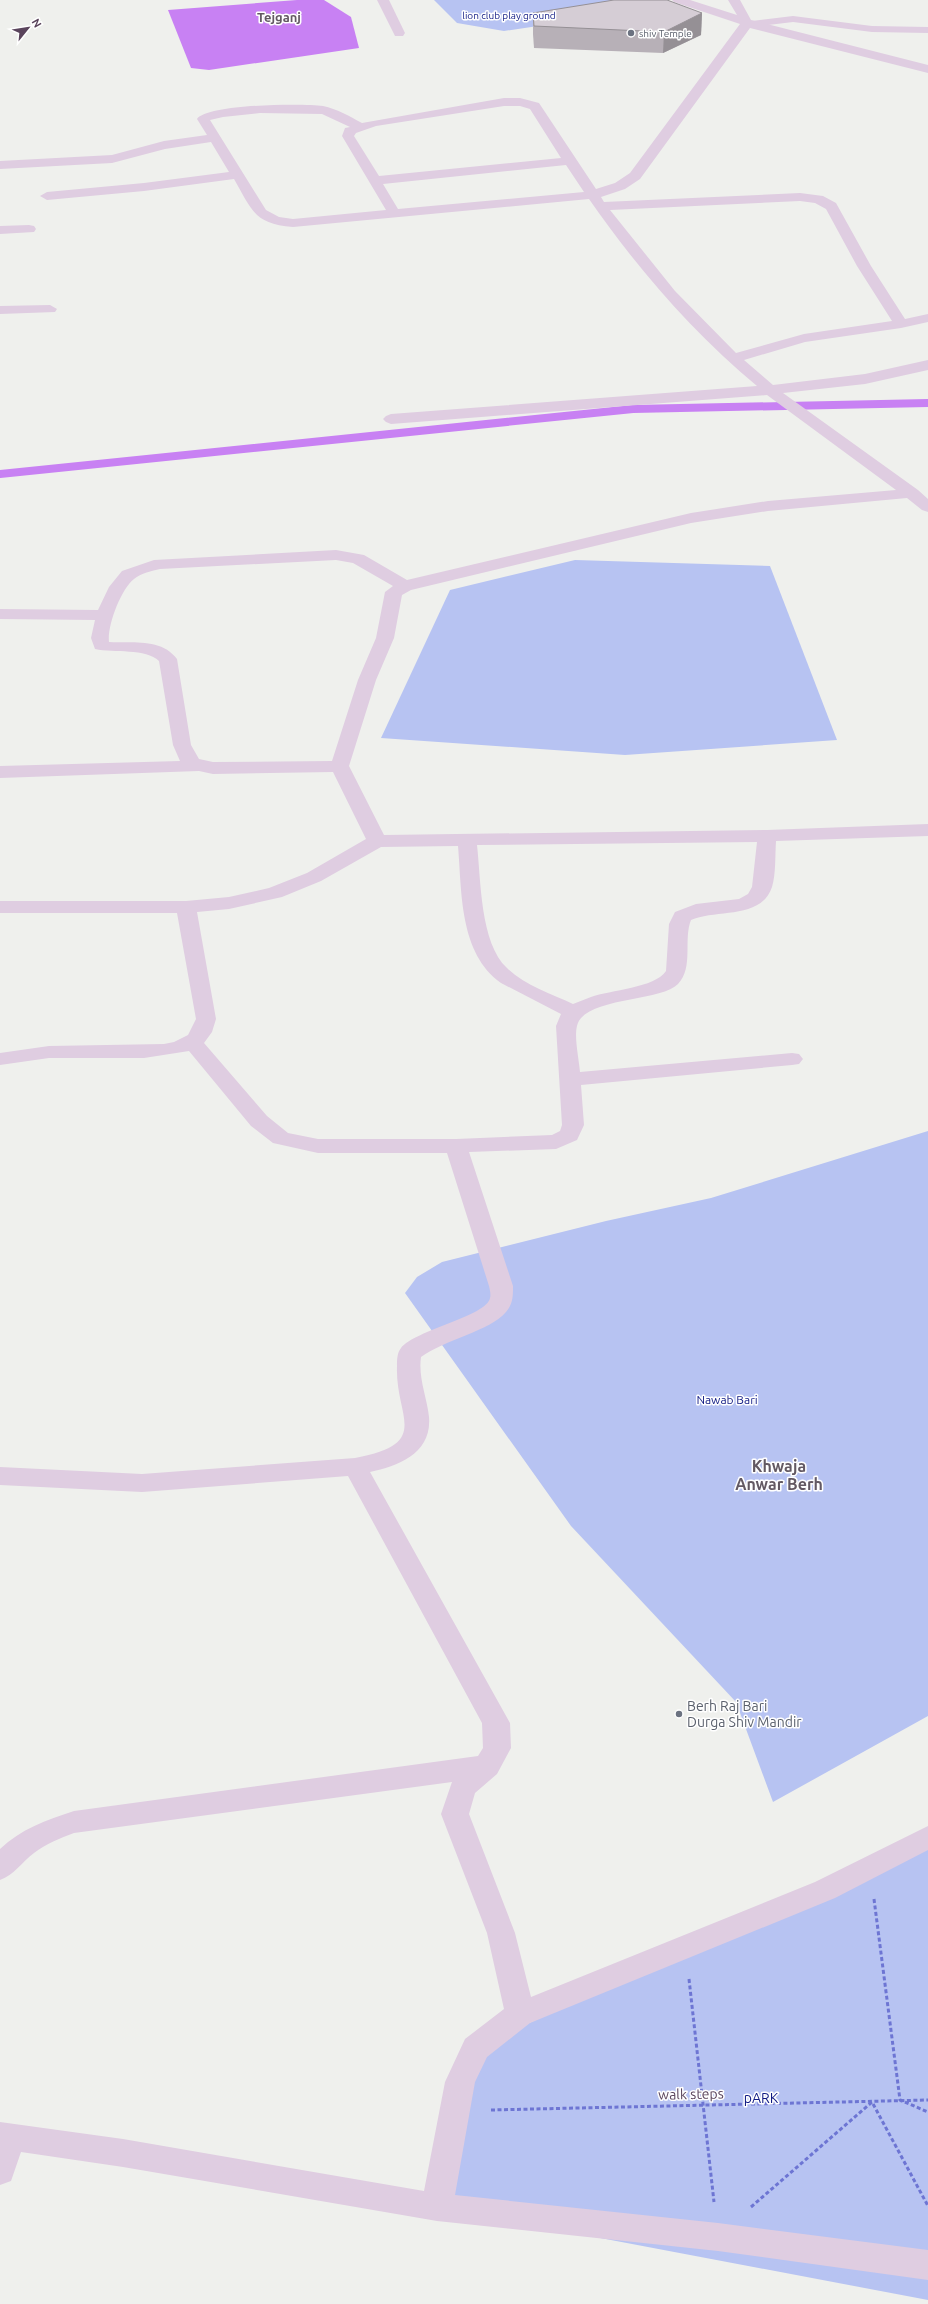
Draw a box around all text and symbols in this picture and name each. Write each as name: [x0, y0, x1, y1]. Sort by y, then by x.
north arrow: [8, 8, 48, 48]
district label: Tejganj: [257, 10, 301, 24]
park label: lion club play ground: [462, 10, 556, 21]
text: N: [29, 16, 44, 30]
marker: shiv Temple: [626, 28, 636, 38]
place label: shiv Temple: [639, 28, 692, 39]
park label: Nawab Bari: [696, 1393, 758, 1406]
district label: Khwaja Anwar Berh: [735, 1457, 823, 1493]
place label: Berh Raj Bari Durga Shiv Mandir: [687, 1698, 802, 1730]
marker: Berh Raj Bari Durga Shiv Mandir: [674, 1709, 684, 1719]
street label: walk steps: [658, 2085, 724, 2103]
park label: pARK: [744, 2090, 779, 2106]

